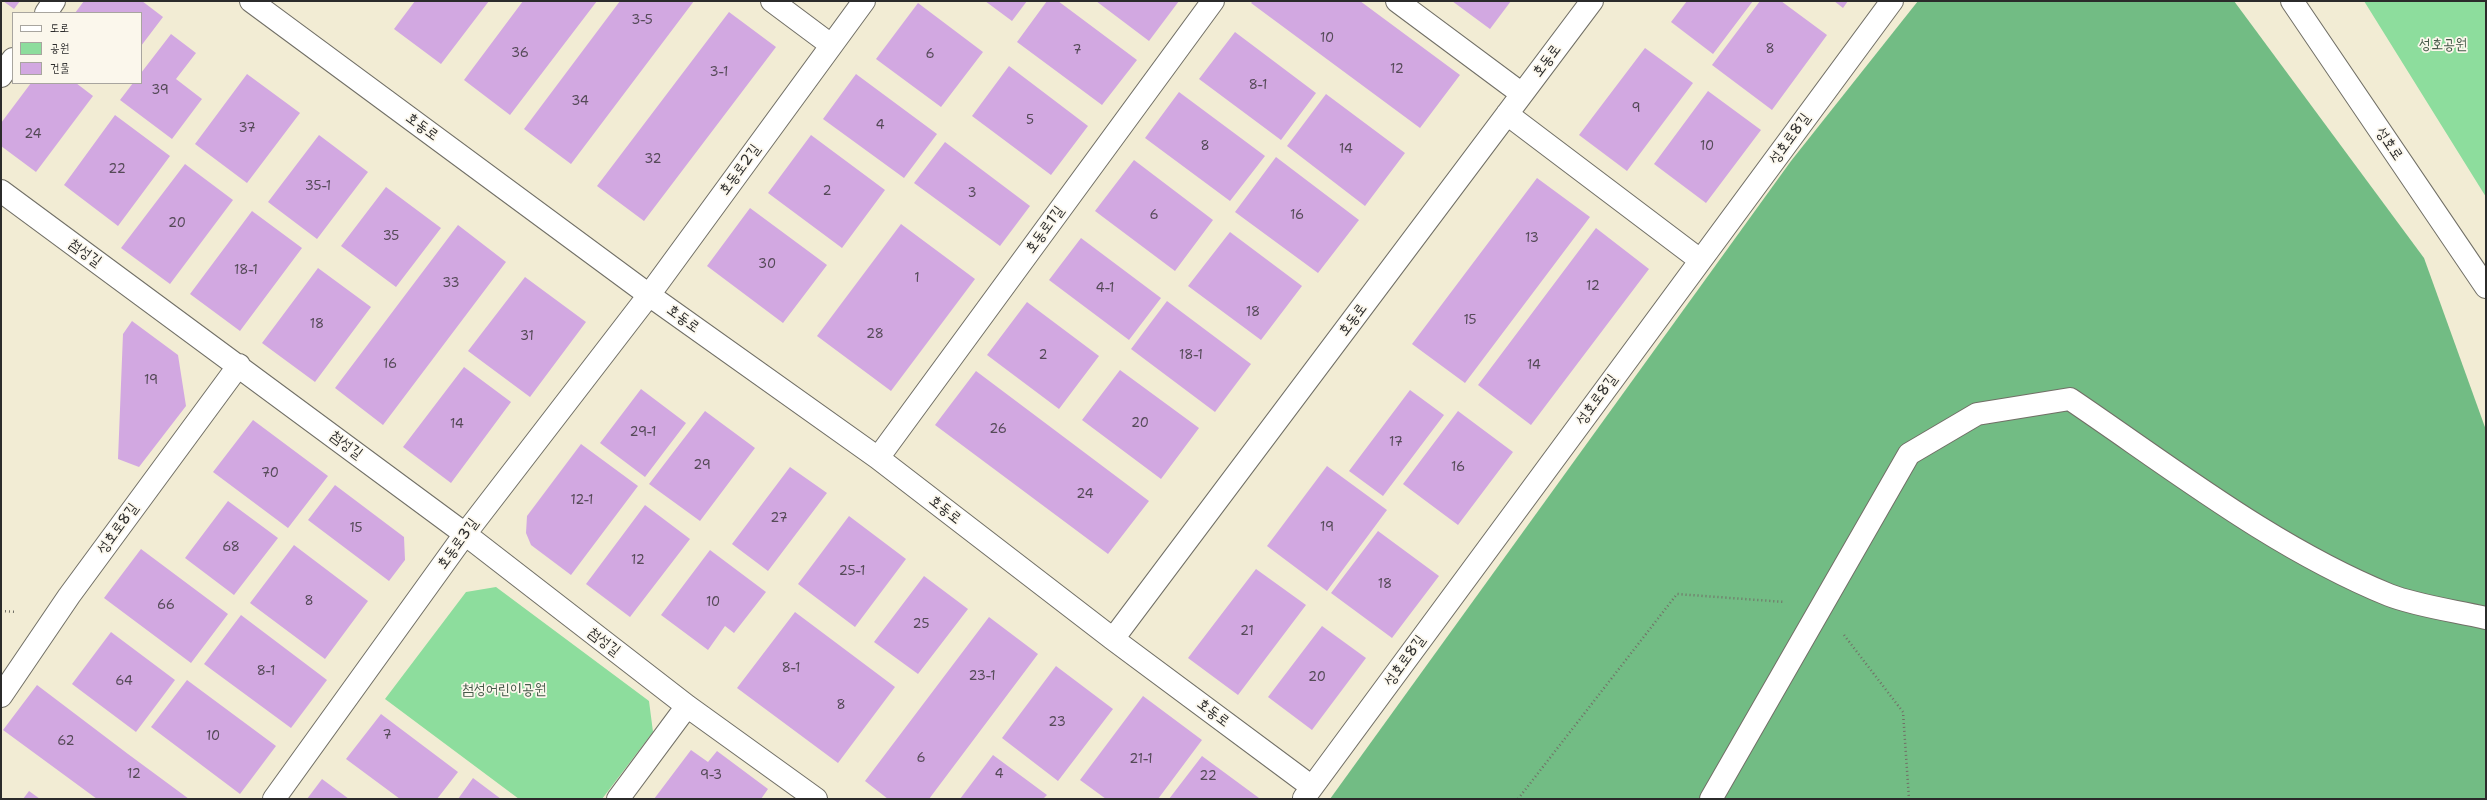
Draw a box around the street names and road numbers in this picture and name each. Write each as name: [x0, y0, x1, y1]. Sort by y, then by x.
street label: 호동로: [1529, 41, 1565, 81]
street label: 호동로: [402, 109, 442, 145]
street label: 성호로8길: [1765, 110, 1815, 168]
street label: 성호로: [2371, 124, 2407, 164]
street label: 호동로2길: [715, 141, 765, 199]
street label: 호동로1길: [1022, 203, 1068, 257]
street label: 첨성길: [65, 235, 105, 271]
street label: 호동로: [1335, 300, 1371, 340]
street label: 호동로: [663, 301, 703, 337]
street label: 성호로8길: [1572, 371, 1622, 429]
street label: 첨성길: [326, 427, 366, 463]
street label: 호동로: [925, 492, 965, 528]
street label: 성호로8길: [93, 500, 143, 558]
street label: 호동로3길: [433, 515, 483, 573]
street label: 첨성길: [584, 624, 624, 660]
street label: 성호로8길: [1380, 632, 1430, 690]
street label: 호동로: [1193, 695, 1233, 731]

